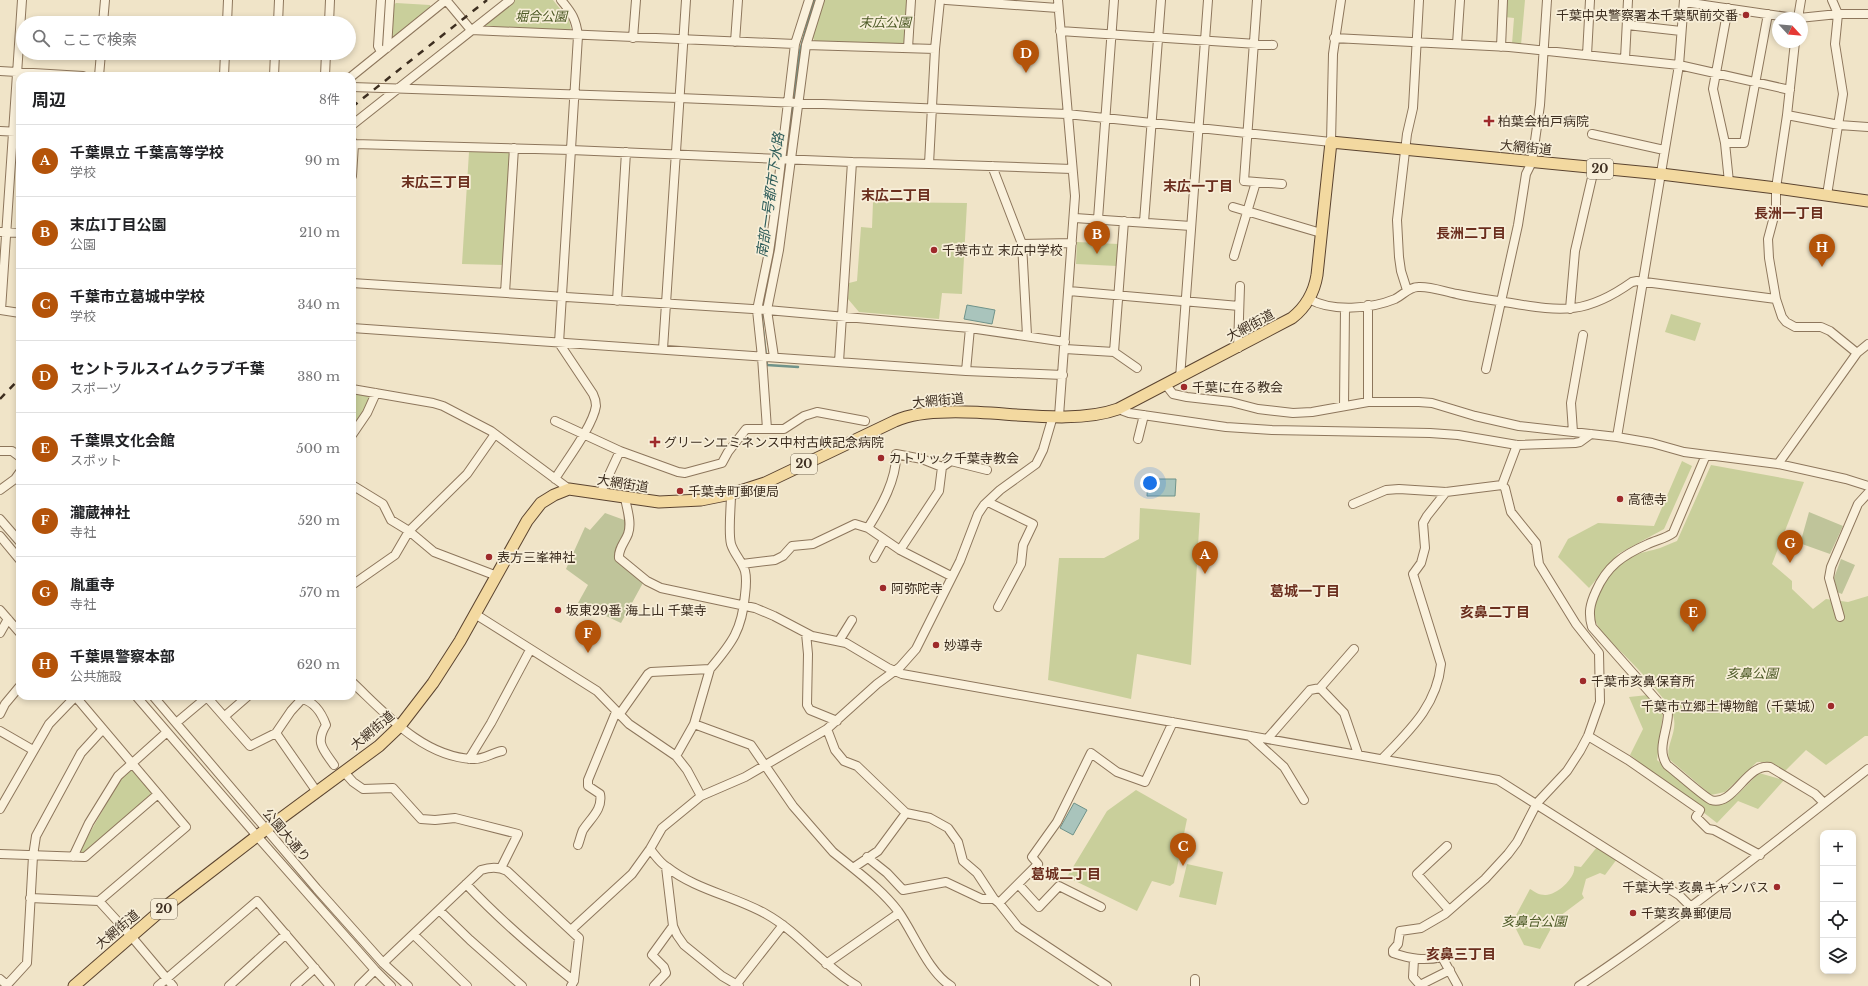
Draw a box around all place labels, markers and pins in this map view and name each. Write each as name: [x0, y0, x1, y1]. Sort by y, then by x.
place label: 千葉中央警察署本千葉駅前交番: [1556, 7, 1738, 24]
marker: 千葉中央警察署本千葉駅前交番: [1741, 10, 1751, 20]
pin: D: [1013, 40, 1039, 73]
place label: 柏葉会柏戸病院: [1498, 113, 1589, 130]
marker: 柏葉会柏戸病院: [1483, 115, 1495, 127]
pin: B: [1084, 221, 1110, 254]
pin: H: [1809, 234, 1835, 267]
place label: 千葉市立 末広中学校: [942, 242, 1063, 259]
marker: 千葉市立 末広中学校: [929, 245, 939, 255]
place label: 千葉に在る教会: [1192, 379, 1283, 396]
marker: 千葉に在る教会: [1179, 382, 1189, 392]
place label: グリーンエミネンス中村古峡記念病院: [664, 434, 884, 451]
marker: グリーンエミネンス中村古峡記念病院: [649, 436, 661, 448]
place label: カトリック千葉寺教会: [889, 450, 1019, 467]
marker: カトリック千葉寺教会: [876, 453, 886, 463]
place label: 千葉寺町郵便局: [688, 483, 779, 500]
marker: 千葉寺町郵便局: [675, 486, 685, 496]
place label: 高徳寺: [1628, 491, 1667, 508]
marker: 高徳寺: [1615, 494, 1625, 504]
pin: G: [1777, 530, 1803, 563]
pin: A: [1192, 541, 1218, 574]
place label: 表方三峯神社: [497, 549, 575, 566]
marker: 表方三峯神社: [484, 552, 494, 562]
place label: 阿弥陀寺: [891, 580, 943, 597]
marker: 阿弥陀寺: [878, 583, 888, 593]
pin: E: [1680, 599, 1706, 632]
place label: 坂東29番 海上山 千葉寺: [566, 602, 707, 619]
marker: 坂東29番 海上山 千葉寺: [553, 605, 563, 615]
pin: F: [575, 620, 601, 653]
place label: 妙導寺: [944, 637, 983, 654]
marker: 妙導寺: [931, 640, 941, 650]
place label: 千葉市亥鼻保育所: [1591, 673, 1695, 690]
marker: 千葉市亥鼻保育所: [1578, 676, 1588, 686]
place label: 千葉市立郷土博物館（千葉城）: [1641, 698, 1823, 715]
marker: 千葉市立郷土博物館（千葉城）: [1826, 701, 1836, 711]
pin: C: [1170, 833, 1196, 866]
place label: 千葉大学 亥鼻キャンパス: [1622, 879, 1769, 896]
marker: 千葉大学 亥鼻キャンパス: [1772, 882, 1782, 892]
place label: 千葉亥鼻郵便局: [1641, 905, 1732, 922]
marker: 千葉亥鼻郵便局: [1628, 908, 1638, 918]

